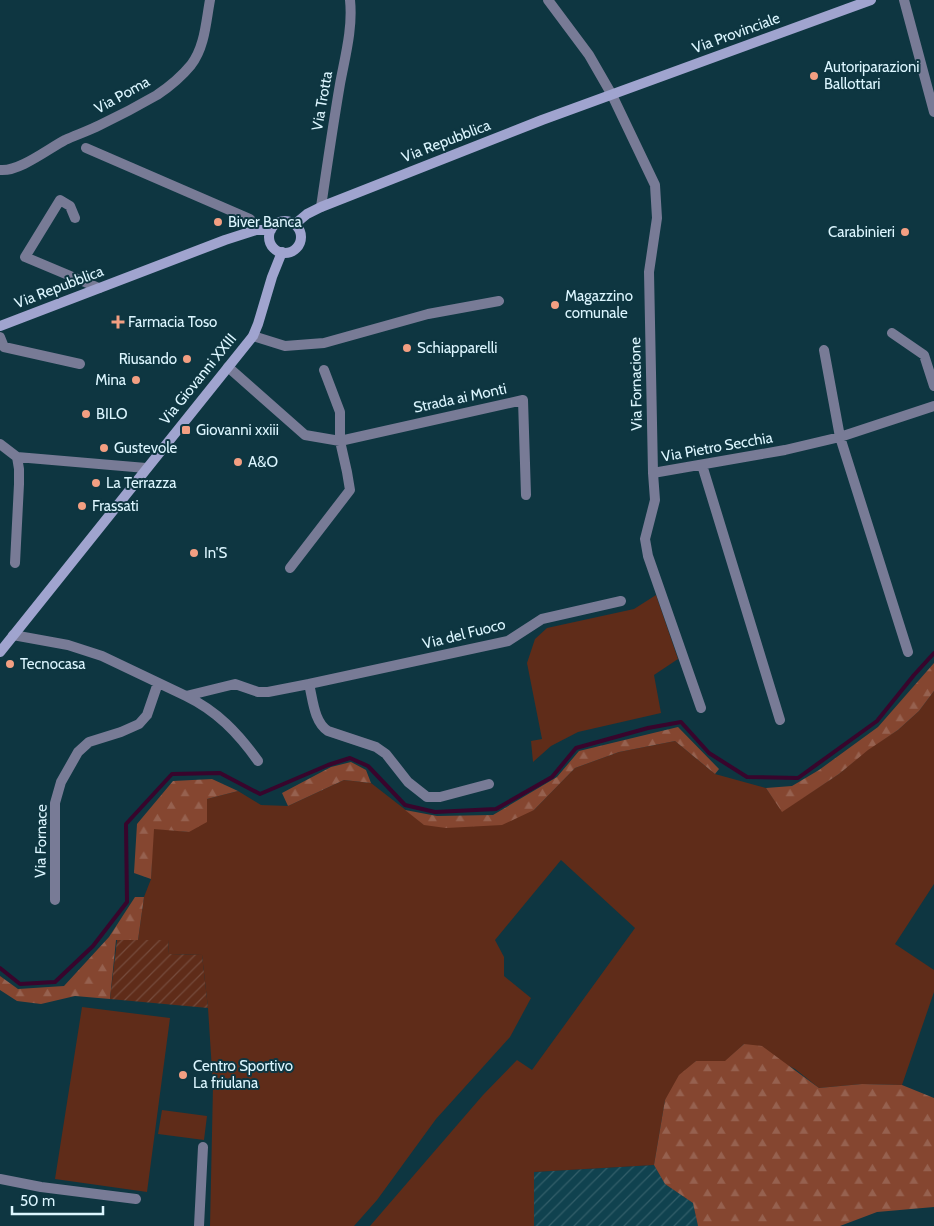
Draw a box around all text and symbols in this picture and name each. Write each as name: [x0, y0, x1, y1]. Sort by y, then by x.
street label: Via Provinciale: [690, 9, 783, 57]
place label: Autoriparazioni Ballottari: [824, 58, 920, 93]
street label: Via Trotta: [308, 69, 336, 132]
marker: Autoriparazioni Ballottari: [808, 70, 820, 82]
street label: Via Poma: [91, 72, 154, 118]
street label: Via Repubblica: [399, 116, 494, 166]
place label: Biver Banca: [228, 213, 302, 231]
marker: Biver Banca: [212, 216, 224, 228]
place label: Carabinieri: [828, 223, 895, 241]
marker: Carabinieri: [899, 226, 911, 238]
street label: Via Repubblica: [12, 262, 107, 312]
place label: Magazzino comunale: [565, 287, 633, 322]
marker: Magazzino comunale: [549, 299, 561, 311]
place label: Farmacia Toso: [128, 313, 217, 331]
marker: Farmacia Toso: [112, 316, 124, 328]
street label: Via Giovanni XXIII: [156, 330, 240, 428]
street label: Via Fornacione: [626, 337, 646, 431]
place label: Schiapparelli: [417, 339, 497, 357]
marker: Schiapparelli: [401, 342, 413, 354]
place label: Riusando: [119, 350, 177, 368]
marker: Riusando: [181, 353, 193, 365]
place label: Mina: [95, 371, 127, 389]
marker: Mina: [130, 374, 142, 386]
street label: Strada ai Monti: [412, 379, 508, 417]
place label: BILO: [96, 405, 128, 423]
marker: BILO: [80, 408, 92, 420]
place label: Giovanni xxiii: [196, 421, 279, 439]
marker: Giovanni xxiii: [180, 424, 192, 436]
street label: Via Pietro Secchia: [660, 428, 775, 466]
place label: Gustevole: [114, 439, 178, 457]
marker: Gustevole: [98, 442, 110, 454]
place label: A&O: [248, 453, 278, 471]
marker: A&O: [232, 456, 244, 468]
place label: La Terrazza: [106, 474, 177, 492]
marker: La Terrazza: [90, 477, 102, 489]
place label: Frassati: [92, 497, 139, 515]
marker: Frassati: [76, 500, 88, 512]
place label: In'S: [204, 544, 227, 562]
marker: In'S: [188, 547, 200, 559]
street label: Via del Fuoco: [421, 615, 507, 653]
place label: Tecnocasa: [20, 655, 86, 673]
marker: Tecnocasa: [4, 658, 16, 670]
street label: Via Fornace: [31, 804, 51, 878]
place label: Centro Sportivo La friulana: [193, 1057, 293, 1092]
marker: Centro Sportivo La friulana: [177, 1069, 189, 1081]
scale bar: [12, 1184, 104, 1216]
text: 50 m: [20, 1192, 55, 1210]

